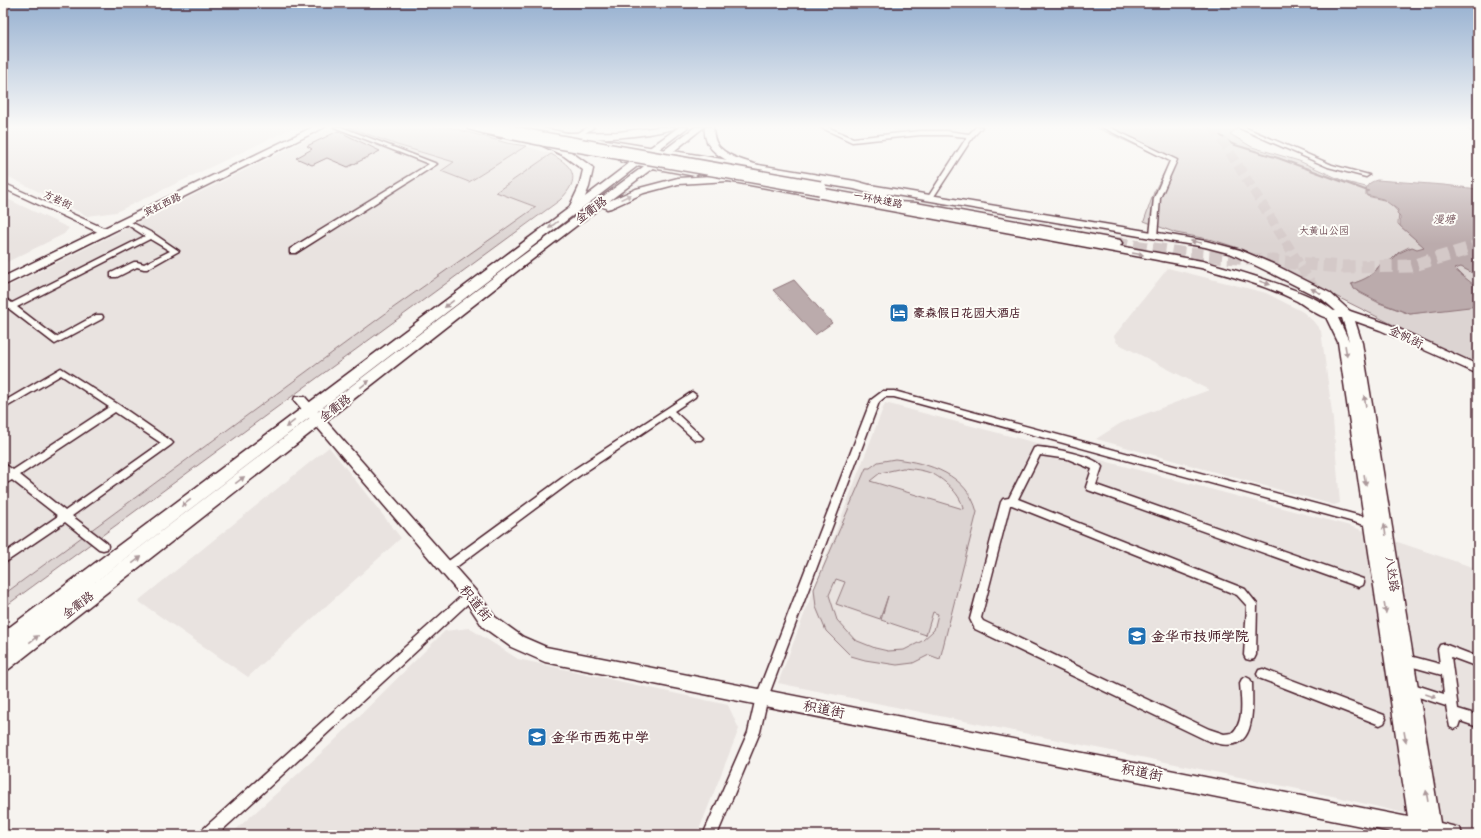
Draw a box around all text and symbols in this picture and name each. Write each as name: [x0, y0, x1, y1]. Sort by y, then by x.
street label: 方岩街: [41, 187, 74, 212]
street label: 一环快速路: [852, 188, 904, 211]
street label: 宾虹西路: [141, 190, 183, 219]
street label: 金衢路: [572, 193, 610, 226]
one-way arrow: [621, 194, 632, 200]
water label: 漫塘: [1433, 212, 1456, 226]
one-way arrow: [548, 221, 558, 229]
park label: 大黄山公园: [1299, 224, 1349, 237]
one-way arrow: [1190, 239, 1202, 245]
one-way arrow: [1132, 251, 1144, 257]
one-way arrow: [1259, 280, 1271, 286]
one-way arrow: [1310, 288, 1322, 294]
one-way arrow: [444, 299, 455, 308]
hotel icon: 豪森假日花园大酒店: [888, 302, 910, 324]
place label: 豪森假日花园大酒店: [913, 305, 1021, 320]
street label: 金帆街: [1387, 322, 1426, 351]
one-way arrow: [1343, 345, 1349, 357]
one-way arrow: [360, 380, 371, 388]
street label: 金衢路: [316, 391, 353, 425]
one-way arrow: [1362, 395, 1368, 407]
one-way arrow: [285, 420, 295, 428]
one-way arrow: [1362, 474, 1368, 486]
one-way arrow: [235, 477, 245, 485]
one-way arrow: [181, 499, 192, 507]
one-way arrow: [1382, 524, 1388, 536]
one-way arrow: [131, 555, 142, 564]
street label: 八达路: [1382, 555, 1403, 593]
street label: 积道街: [456, 581, 496, 625]
street label: 金衢路: [59, 588, 96, 622]
one-way arrow: [1382, 602, 1388, 614]
school or university icon: 金华市技师学院: [1126, 625, 1148, 647]
place label: 金华市技师学院: [1151, 627, 1249, 645]
one-way arrow: [28, 635, 39, 643]
one-way arrow: [1425, 693, 1437, 699]
street label: 积道街: [802, 696, 846, 722]
school or university icon: 金华市西苑中学: [526, 726, 548, 748]
place label: 金华市西苑中学: [551, 728, 649, 746]
one-way arrow: [1402, 731, 1408, 743]
street label: 积道街: [1120, 759, 1164, 785]
one-way arrow: [1424, 790, 1430, 803]

